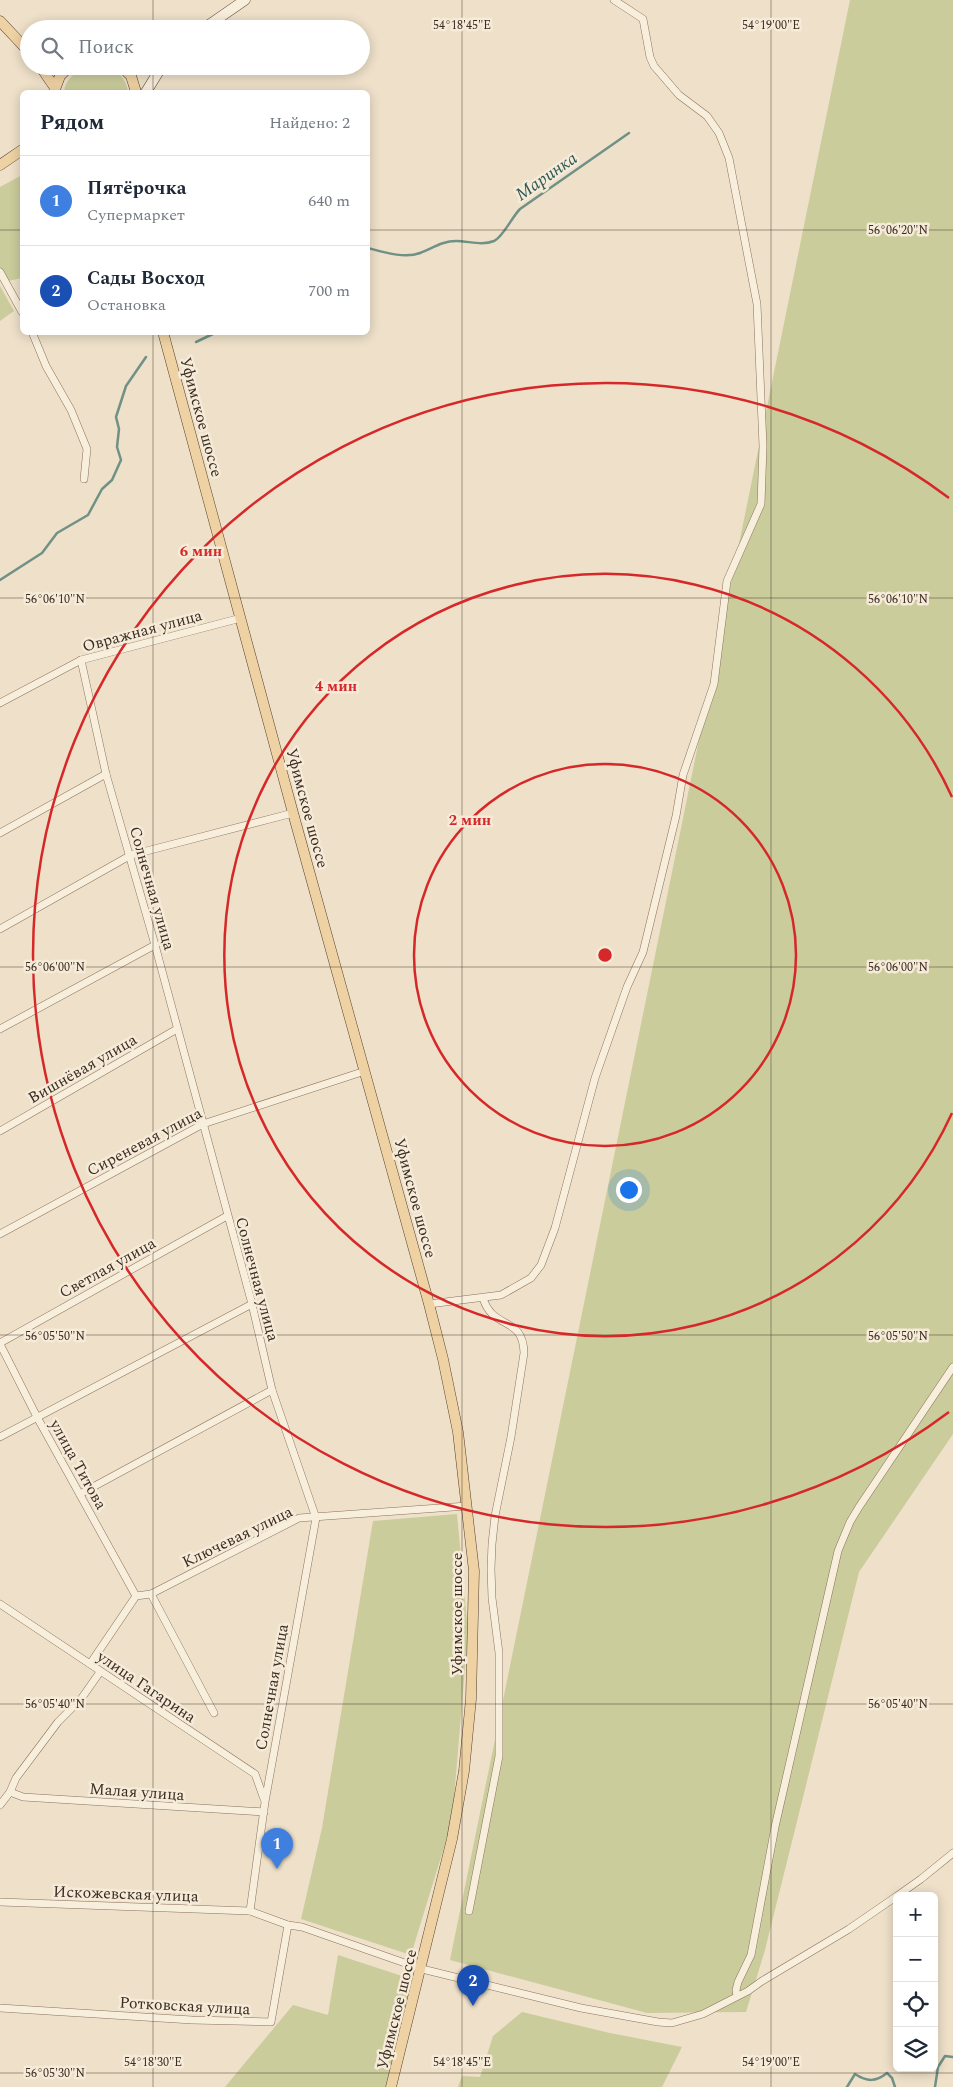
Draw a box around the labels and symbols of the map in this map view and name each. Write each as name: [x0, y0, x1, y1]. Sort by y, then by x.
text: 54°18'45"E: [433, 16, 491, 35]
text: 54°19'00"E: [742, 16, 800, 35]
water label: Маринка: [510, 145, 583, 208]
text: 56°06'20"N: [868, 221, 928, 240]
street label: Уфимское шоссе: [174, 355, 229, 480]
text: 6 мин: [180, 540, 222, 563]
text: 56°06'10"N: [25, 590, 85, 609]
text: 56°06'10"N: [868, 590, 928, 609]
street label: Овражная улица: [80, 603, 205, 659]
text: 4 мин: [315, 675, 357, 698]
street label: Уфимское шоссе: [280, 746, 335, 871]
text: 2 мин: [449, 809, 491, 832]
street label: Солнечная улица: [123, 824, 181, 953]
centre of rings: [596, 946, 614, 964]
text: 56°06'00"N: [25, 958, 85, 977]
text: 56°06'00"N: [868, 958, 928, 977]
street label: Вишнёвая улица: [24, 1028, 142, 1110]
street label: Сиреневая улица: [83, 1101, 206, 1182]
street label: Уфимское шоссе: [388, 1136, 443, 1261]
your location: [616, 1177, 642, 1203]
street label: Солнечная улица: [229, 1214, 285, 1344]
street label: Светлая улица: [55, 1231, 160, 1304]
text: 56°05'50"N: [25, 1327, 85, 1346]
text: 56°05'50"N: [868, 1327, 928, 1346]
street label: улица Титова: [43, 1414, 113, 1514]
street label: Ключевая улица: [178, 1500, 297, 1574]
street label: Уфимское шоссе: [445, 1552, 469, 1676]
street label: Солнечная улица: [249, 1622, 295, 1752]
street label: улица Гагарина: [91, 1644, 201, 1729]
text: 56°05'40"N: [25, 1695, 85, 1714]
text: 56°05'40"N: [868, 1695, 928, 1714]
street label: Малая улица: [89, 1777, 185, 1807]
pin: 1: [261, 1828, 293, 1869]
street label: Искожевская улица: [53, 1879, 199, 1909]
street label: Уфимское шоссе: [370, 1947, 424, 2072]
pin: 2: [457, 1965, 489, 2006]
street label: Ротковская улица: [119, 1991, 251, 2021]
text: 54°18'30"E: [124, 2053, 182, 2072]
text: 54°18'45"E: [433, 2053, 491, 2072]
text: 54°19'00"E: [742, 2053, 800, 2072]
text: 56°05'30"N: [25, 2064, 85, 2083]

